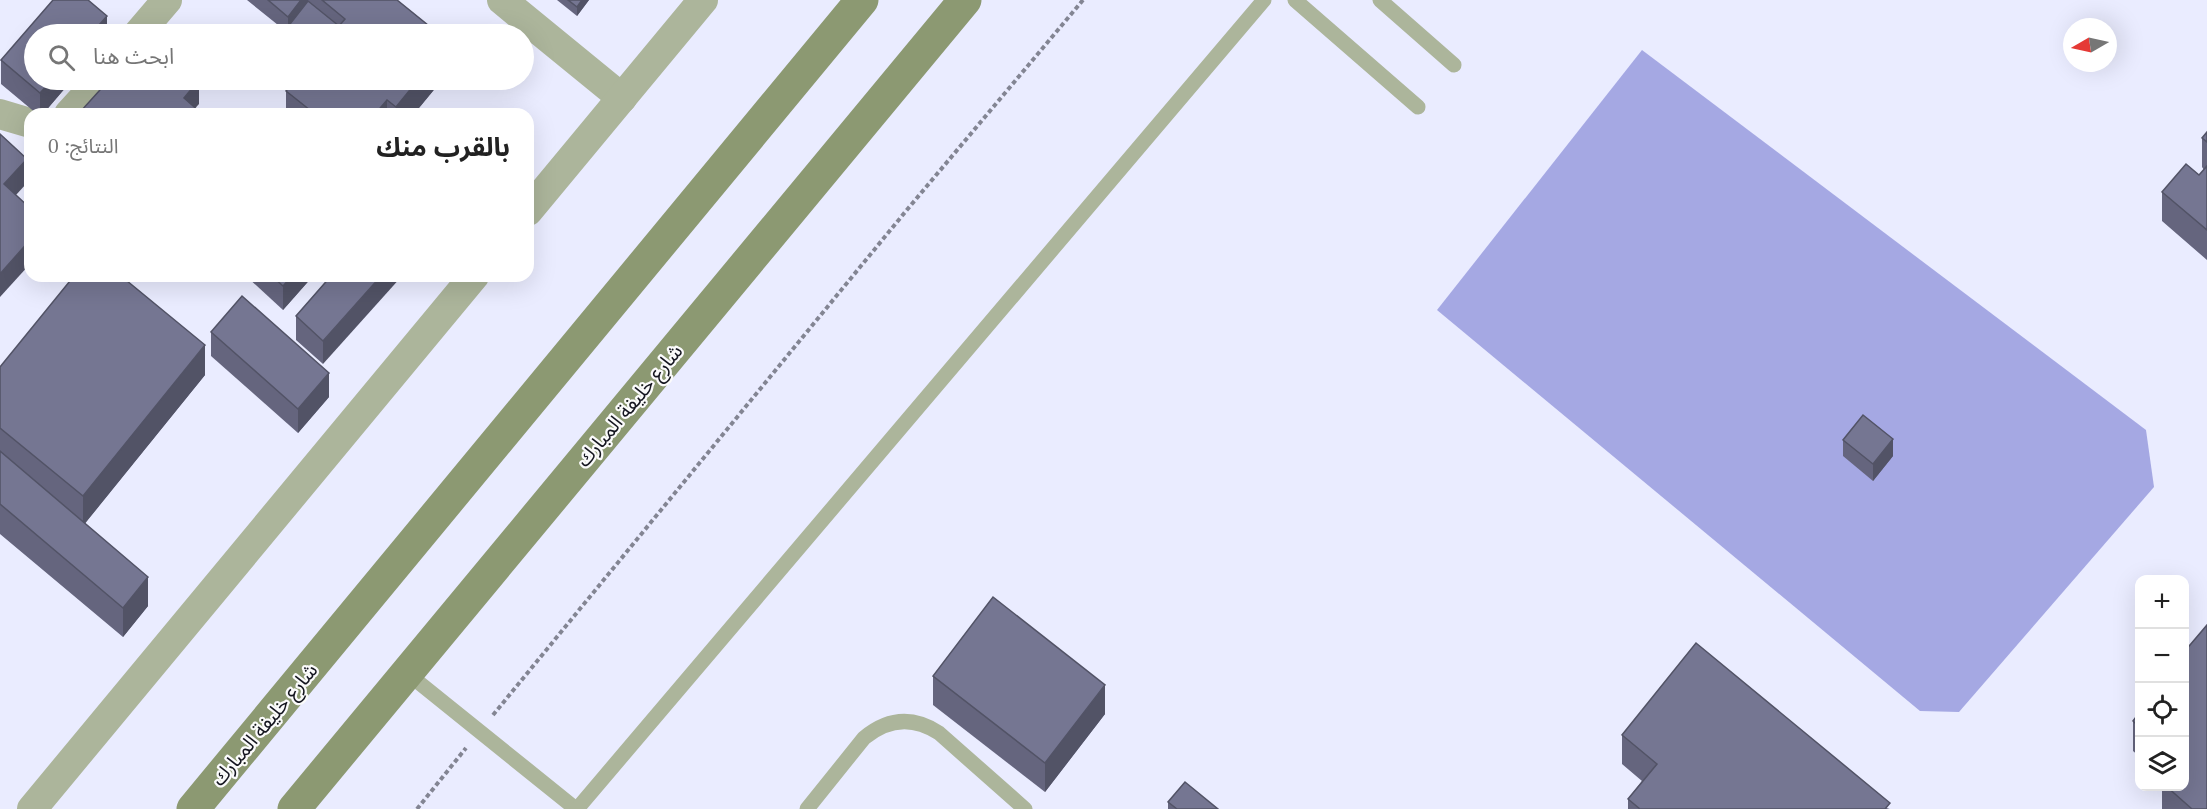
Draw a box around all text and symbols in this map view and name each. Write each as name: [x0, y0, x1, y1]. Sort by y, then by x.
north arrow: [2063, 18, 2117, 72]
search box: [24, 24, 534, 90]
icon: search: [45, 41, 78, 74]
text: ابحث هنا: [93, 41, 174, 70]
text: بالقرب منك: [376, 129, 510, 163]
text: النتائج: 0: [48, 132, 119, 159]
street label: شارع خليفة المبارك: [570, 338, 690, 473]
map controls: [2135, 575, 2189, 791]
button: +: [2135, 575, 2189, 629]
button: −: [2135, 629, 2189, 683]
street label: شارع خليفة المبارك: [205, 657, 325, 792]
button: locate: [2135, 683, 2189, 737]
button: layers: [2135, 737, 2189, 791]

